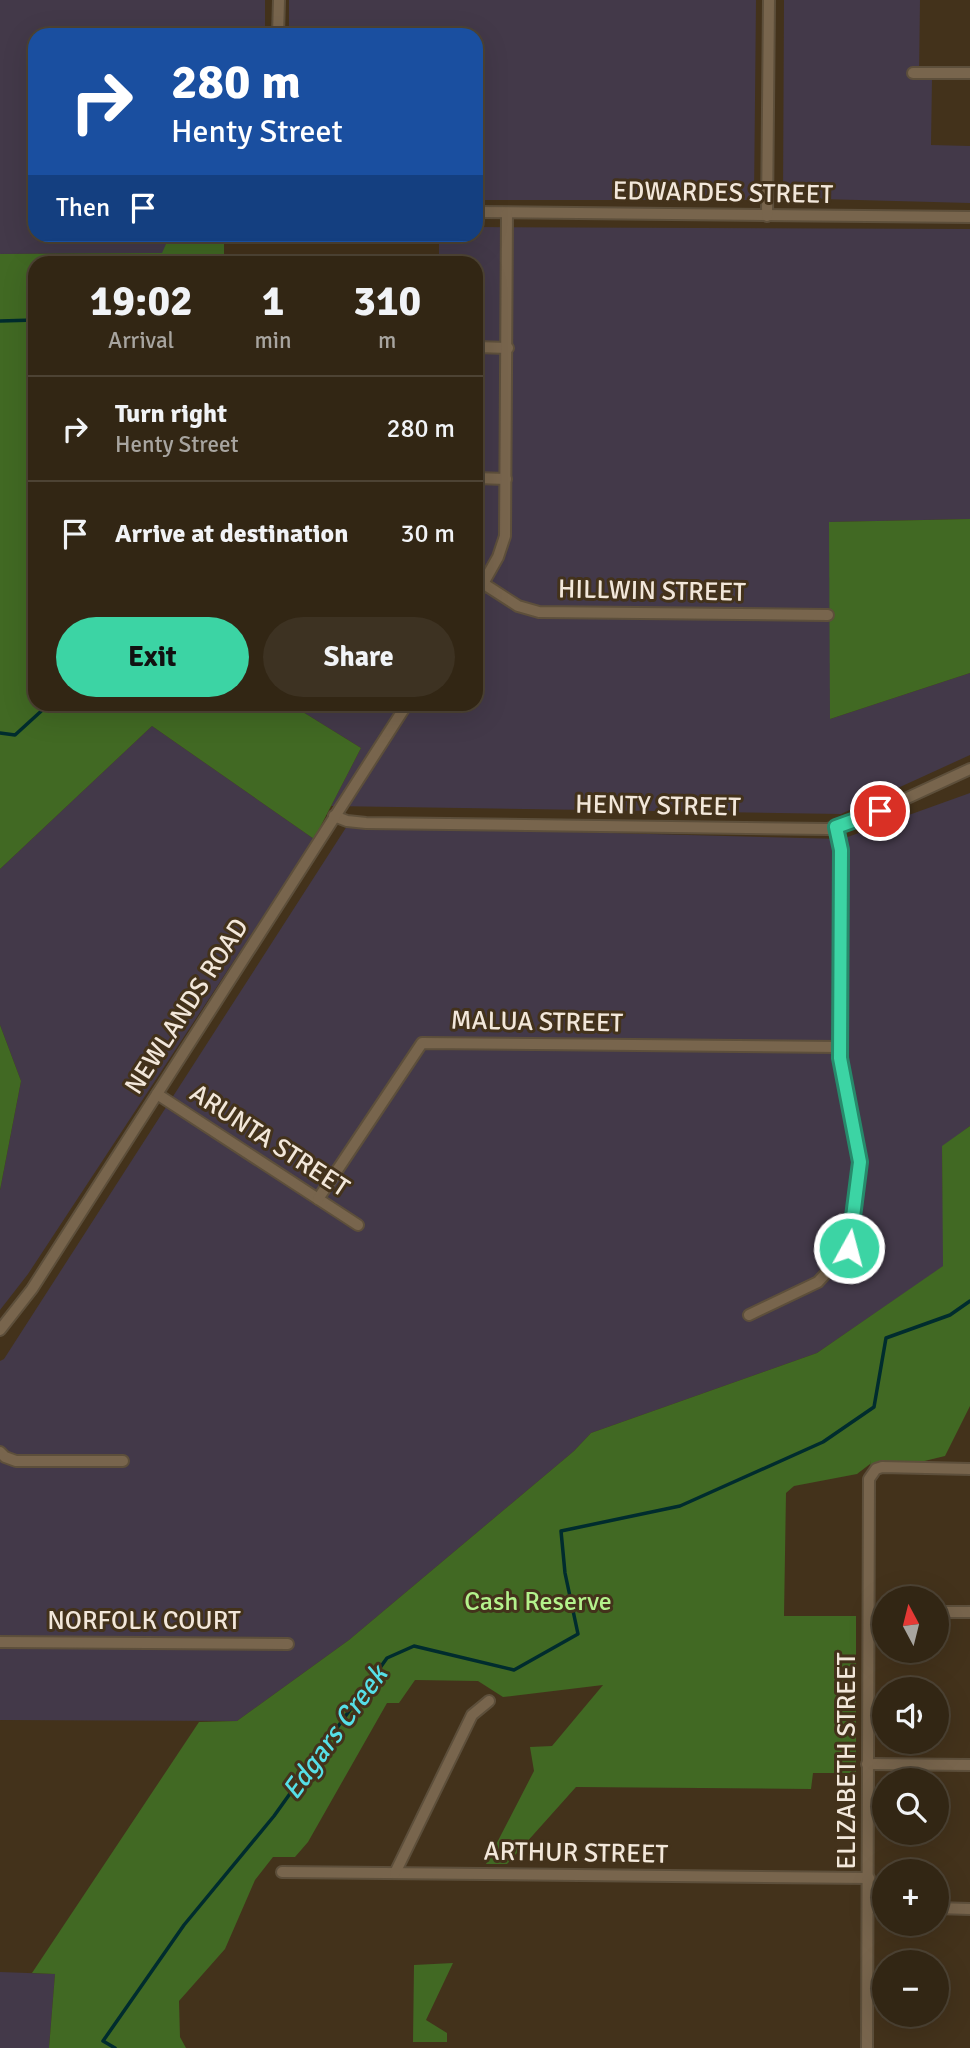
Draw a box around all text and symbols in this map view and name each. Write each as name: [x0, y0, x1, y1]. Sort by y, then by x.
text: 280 m: [171, 52, 301, 112]
icon: right: [56, 56, 147, 147]
text: Henty Street: [171, 112, 343, 151]
street label: EDWARDES STREET: [612, 175, 834, 211]
icon: arrive: [124, 189, 162, 227]
text: Then: [56, 192, 110, 224]
text: 19:02: [90, 276, 193, 327]
text: 1: [262, 276, 284, 327]
text: 310: [353, 276, 421, 327]
text: Arrival: [108, 326, 174, 355]
text: min: [254, 326, 292, 355]
text: m: [378, 326, 396, 355]
text: Turn right: [115, 398, 227, 430]
icon: right: [56, 410, 94, 448]
text: 280 m: [386, 413, 455, 445]
text: Henty Street: [115, 430, 238, 459]
icon: arrive: [56, 515, 94, 553]
text: Arrive at destination: [115, 518, 348, 550]
text: 30 m: [400, 518, 455, 550]
street label: HILLWIN STREET: [558, 573, 747, 609]
button: Exit: [56, 617, 249, 697]
button: Share: [263, 617, 455, 697]
pin: [850, 781, 910, 841]
street label: HENTY STREET: [575, 789, 741, 823]
icon: arrive: [861, 792, 899, 830]
street label: NEWLANDS ROAD: [118, 913, 256, 1100]
street label: MALUA STREET: [450, 1004, 624, 1040]
street label: ARUNTA STREET: [184, 1077, 355, 1204]
position arrow: [812, 1211, 886, 1285]
park label: Cash Reserve: [464, 1586, 612, 1618]
north arrow: [872, 1586, 948, 1662]
map controls: [872, 1586, 949, 2027]
street label: NORFOLK COURT: [47, 1605, 241, 1637]
street label: ELIZABETH STREET: [831, 1652, 863, 1870]
water label: Edgars Creek: [275, 1657, 396, 1806]
button: sound: [872, 1677, 949, 1754]
button: search: [872, 1768, 949, 1845]
street label: ARTHUR STREET: [483, 1835, 669, 1871]
button: +: [872, 1859, 949, 1936]
button: −: [872, 1950, 949, 2027]

